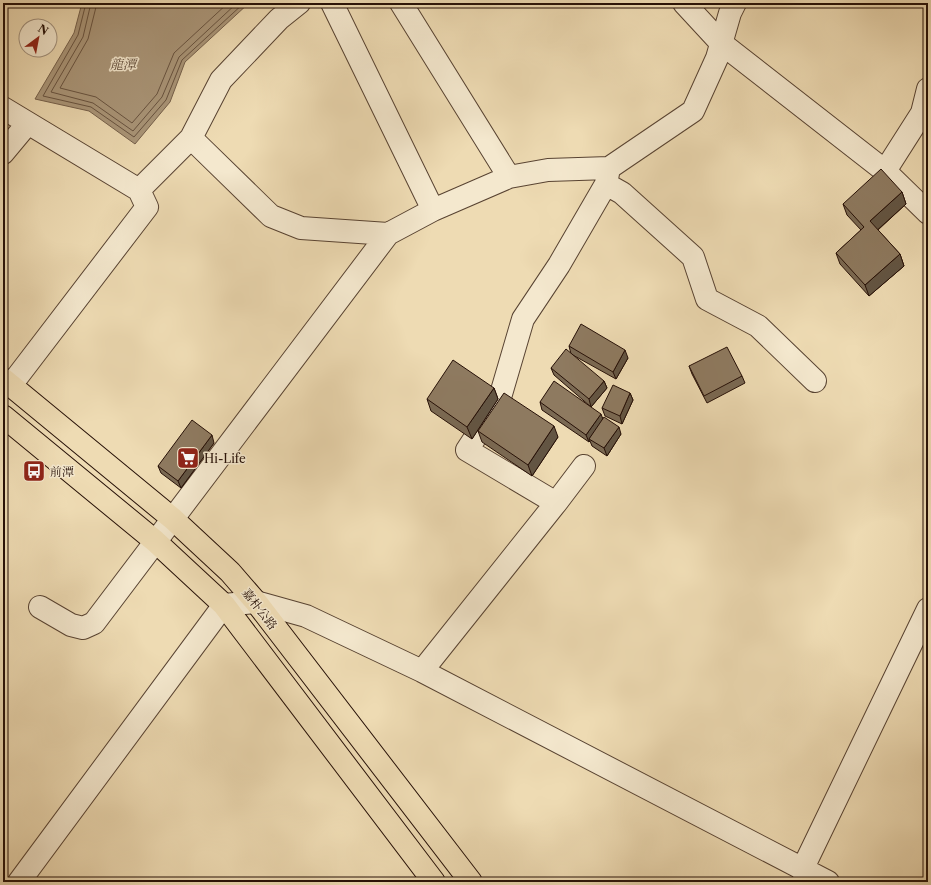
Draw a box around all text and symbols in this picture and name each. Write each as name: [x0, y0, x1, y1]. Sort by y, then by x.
north arrow: [18, 18, 58, 58]
text: N: [36, 21, 51, 38]
water label: 龍潭: [110, 56, 138, 72]
supermarket icon: Hi-Life: [175, 445, 201, 471]
place label: Hi-Life: [204, 451, 246, 466]
bus stop icon: 前潭: [21, 458, 47, 484]
place label: 前潭: [50, 464, 74, 479]
street label: 嘉朴公路: [239, 585, 281, 633]

